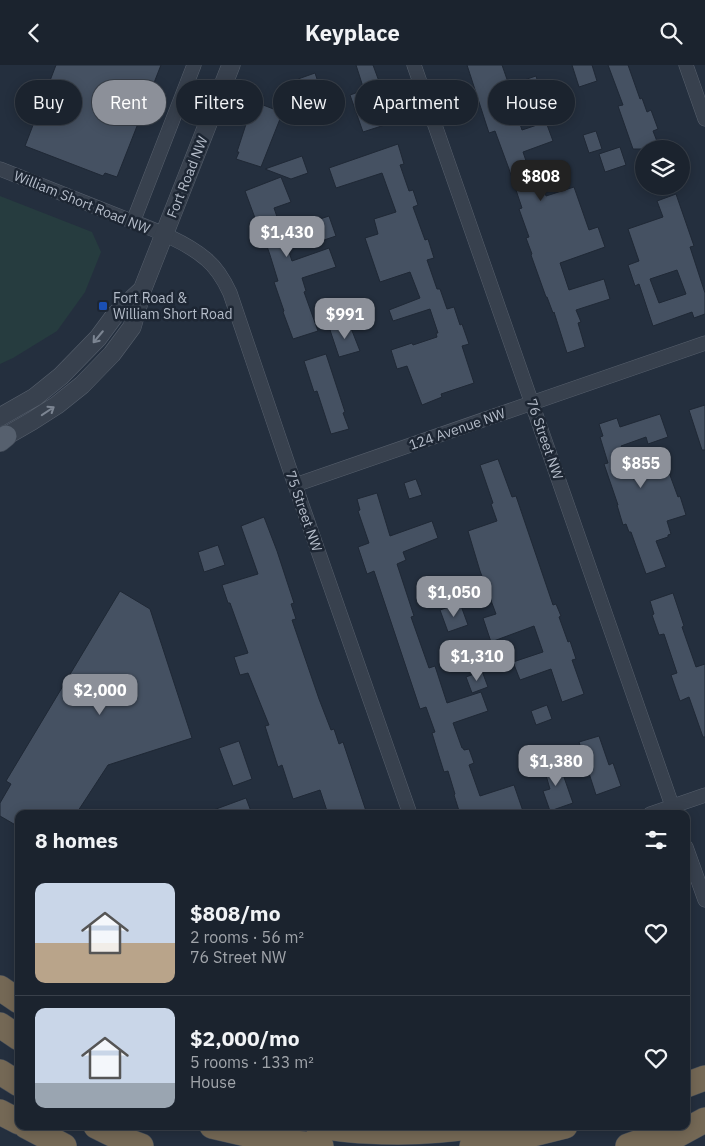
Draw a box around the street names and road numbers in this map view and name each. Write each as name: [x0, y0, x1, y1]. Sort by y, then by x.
street label: Fort Road NW: [162, 133, 212, 221]
street label: William Short Road NW: [11, 166, 153, 238]
street label: 76 Street NW: [523, 396, 567, 482]
street label: 124 Avenue NW: [406, 404, 508, 454]
street label: 75 Street NW: [282, 468, 326, 554]

